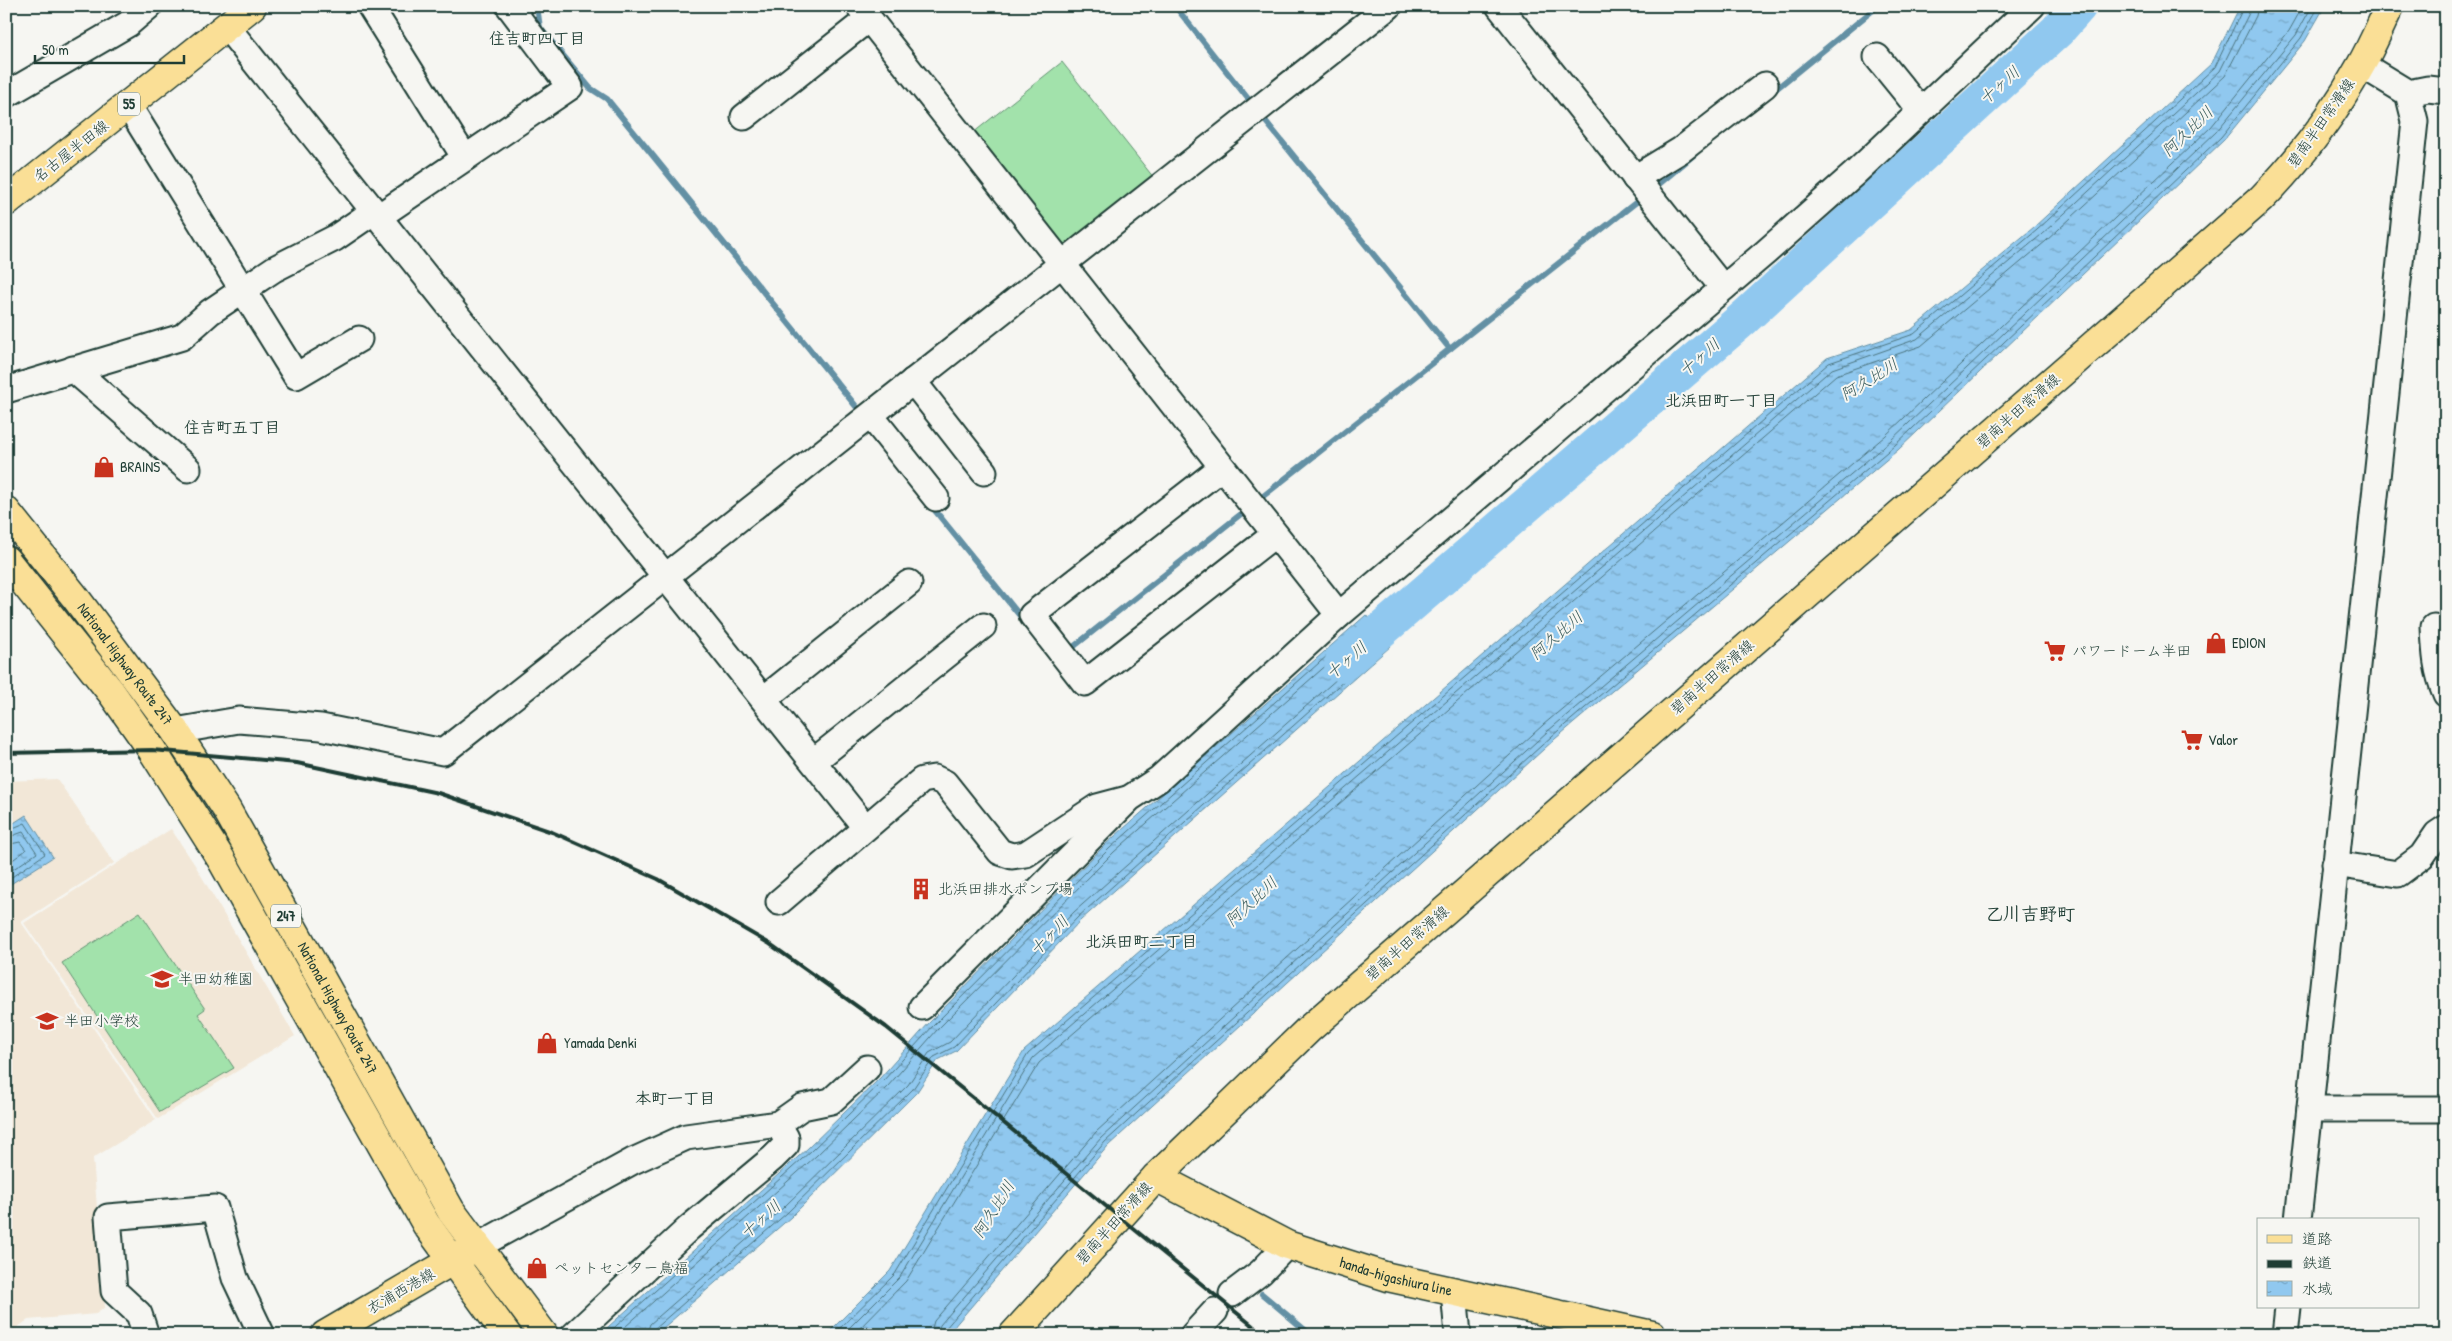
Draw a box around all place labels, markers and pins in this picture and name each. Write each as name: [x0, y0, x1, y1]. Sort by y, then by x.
shop icon: BRAINS: [91, 454, 117, 480]
place label: BRAINS: [120, 456, 160, 477]
shop icon: EDION: [2203, 630, 2229, 656]
place label: EDION: [2232, 632, 2266, 653]
supermarket icon: パワードーム半田: [2042, 638, 2068, 664]
place label: パワードーム半田: [2072, 640, 2191, 661]
supermarket icon: Valor: [2179, 727, 2205, 753]
place label: Valor: [2208, 729, 2238, 750]
building icon: 北浜田排水ポンプ場: [908, 876, 934, 902]
place label: 北浜田排水ポンプ場: [938, 878, 1073, 899]
school or university icon: 半田幼稚園: [149, 966, 175, 992]
place label: 半田幼稚園: [178, 968, 253, 989]
school or university icon: 半田小学校: [34, 1008, 60, 1034]
place label: 半田小学校: [64, 1010, 139, 1031]
shop icon: Yamada Denki: [534, 1030, 560, 1056]
place label: Yamada Denki: [564, 1032, 637, 1053]
shop icon: ペットセンター鳥福: [524, 1255, 550, 1281]
place label: ペットセンター鳥福: [554, 1257, 688, 1278]

